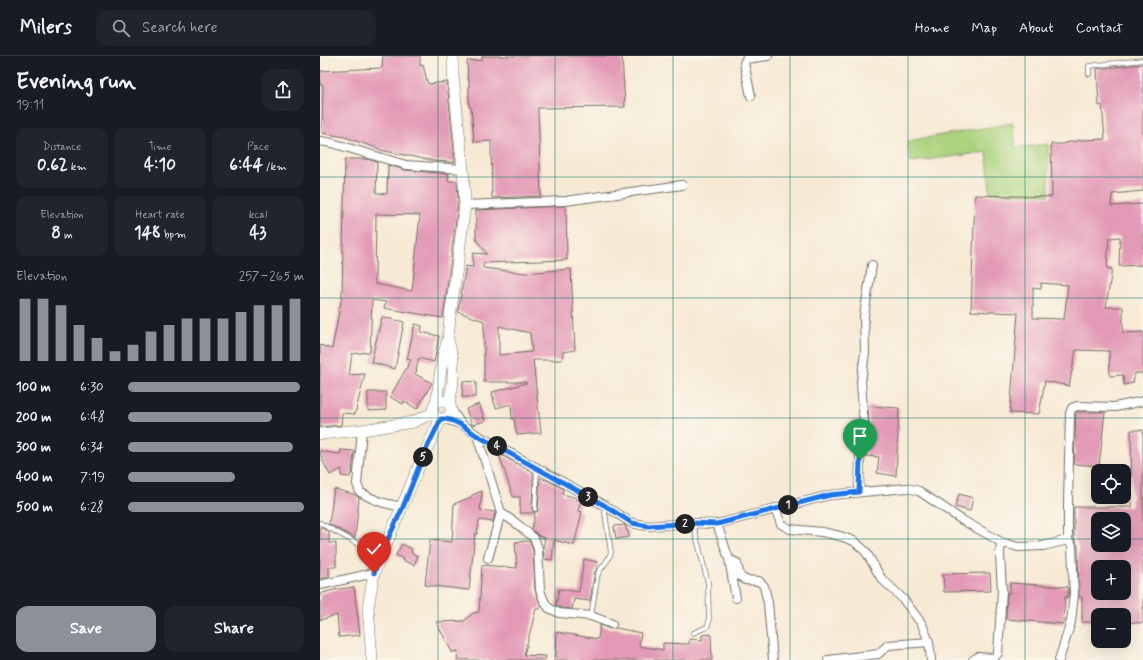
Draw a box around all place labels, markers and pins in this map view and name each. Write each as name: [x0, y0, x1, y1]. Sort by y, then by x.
pin: [843, 419, 877, 460]
pin: 4: [487, 436, 507, 456]
pin: 5: [413, 447, 433, 467]
pin: 3: [578, 487, 598, 507]
pin: 1: [778, 495, 798, 515]
pin: 2: [675, 514, 695, 534]
pin: [357, 532, 391, 573]

